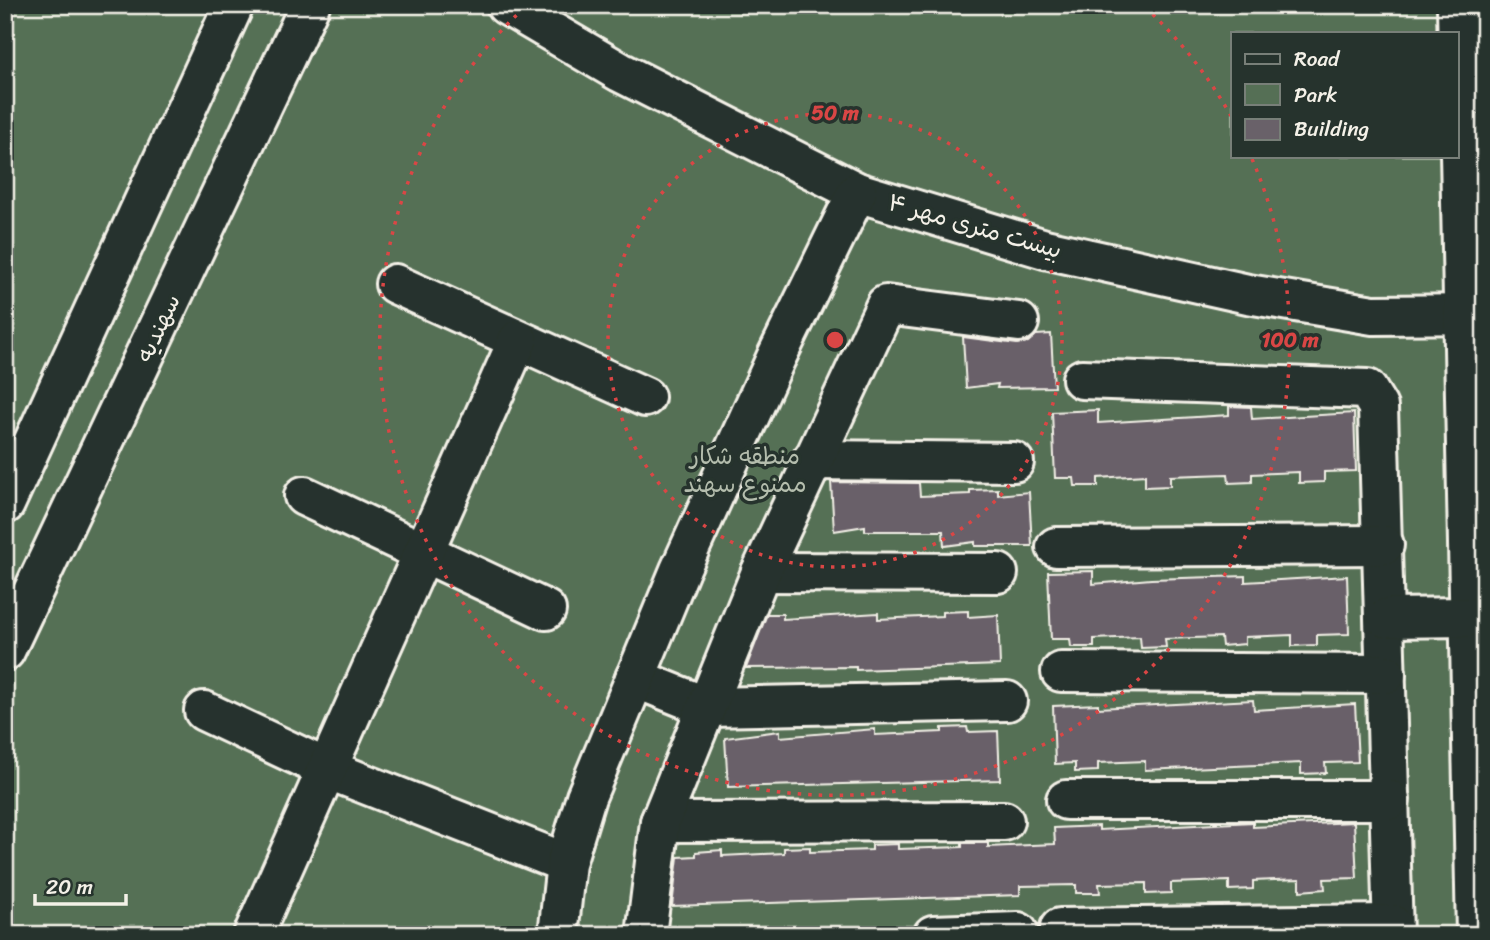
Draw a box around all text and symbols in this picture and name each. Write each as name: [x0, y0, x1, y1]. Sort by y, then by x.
legend: [1231, 32, 1458, 158]
text: Road: [1294, 40, 1341, 78]
text: Park: [1294, 76, 1337, 114]
text: 50 m: [811, 94, 860, 132]
text: Building: [1294, 110, 1370, 148]
street label: بیست متری مهر ۴: [883, 181, 1067, 271]
street label: سهندیه: [124, 287, 192, 369]
text: 100 m: [1261, 321, 1319, 359]
centre of rings: [823, 328, 847, 352]
park label: منطقه شکار ممنوع سهند: [683, 435, 807, 505]
scale bar: [35, 863, 126, 907]
text: 20 m: [46, 868, 93, 906]

